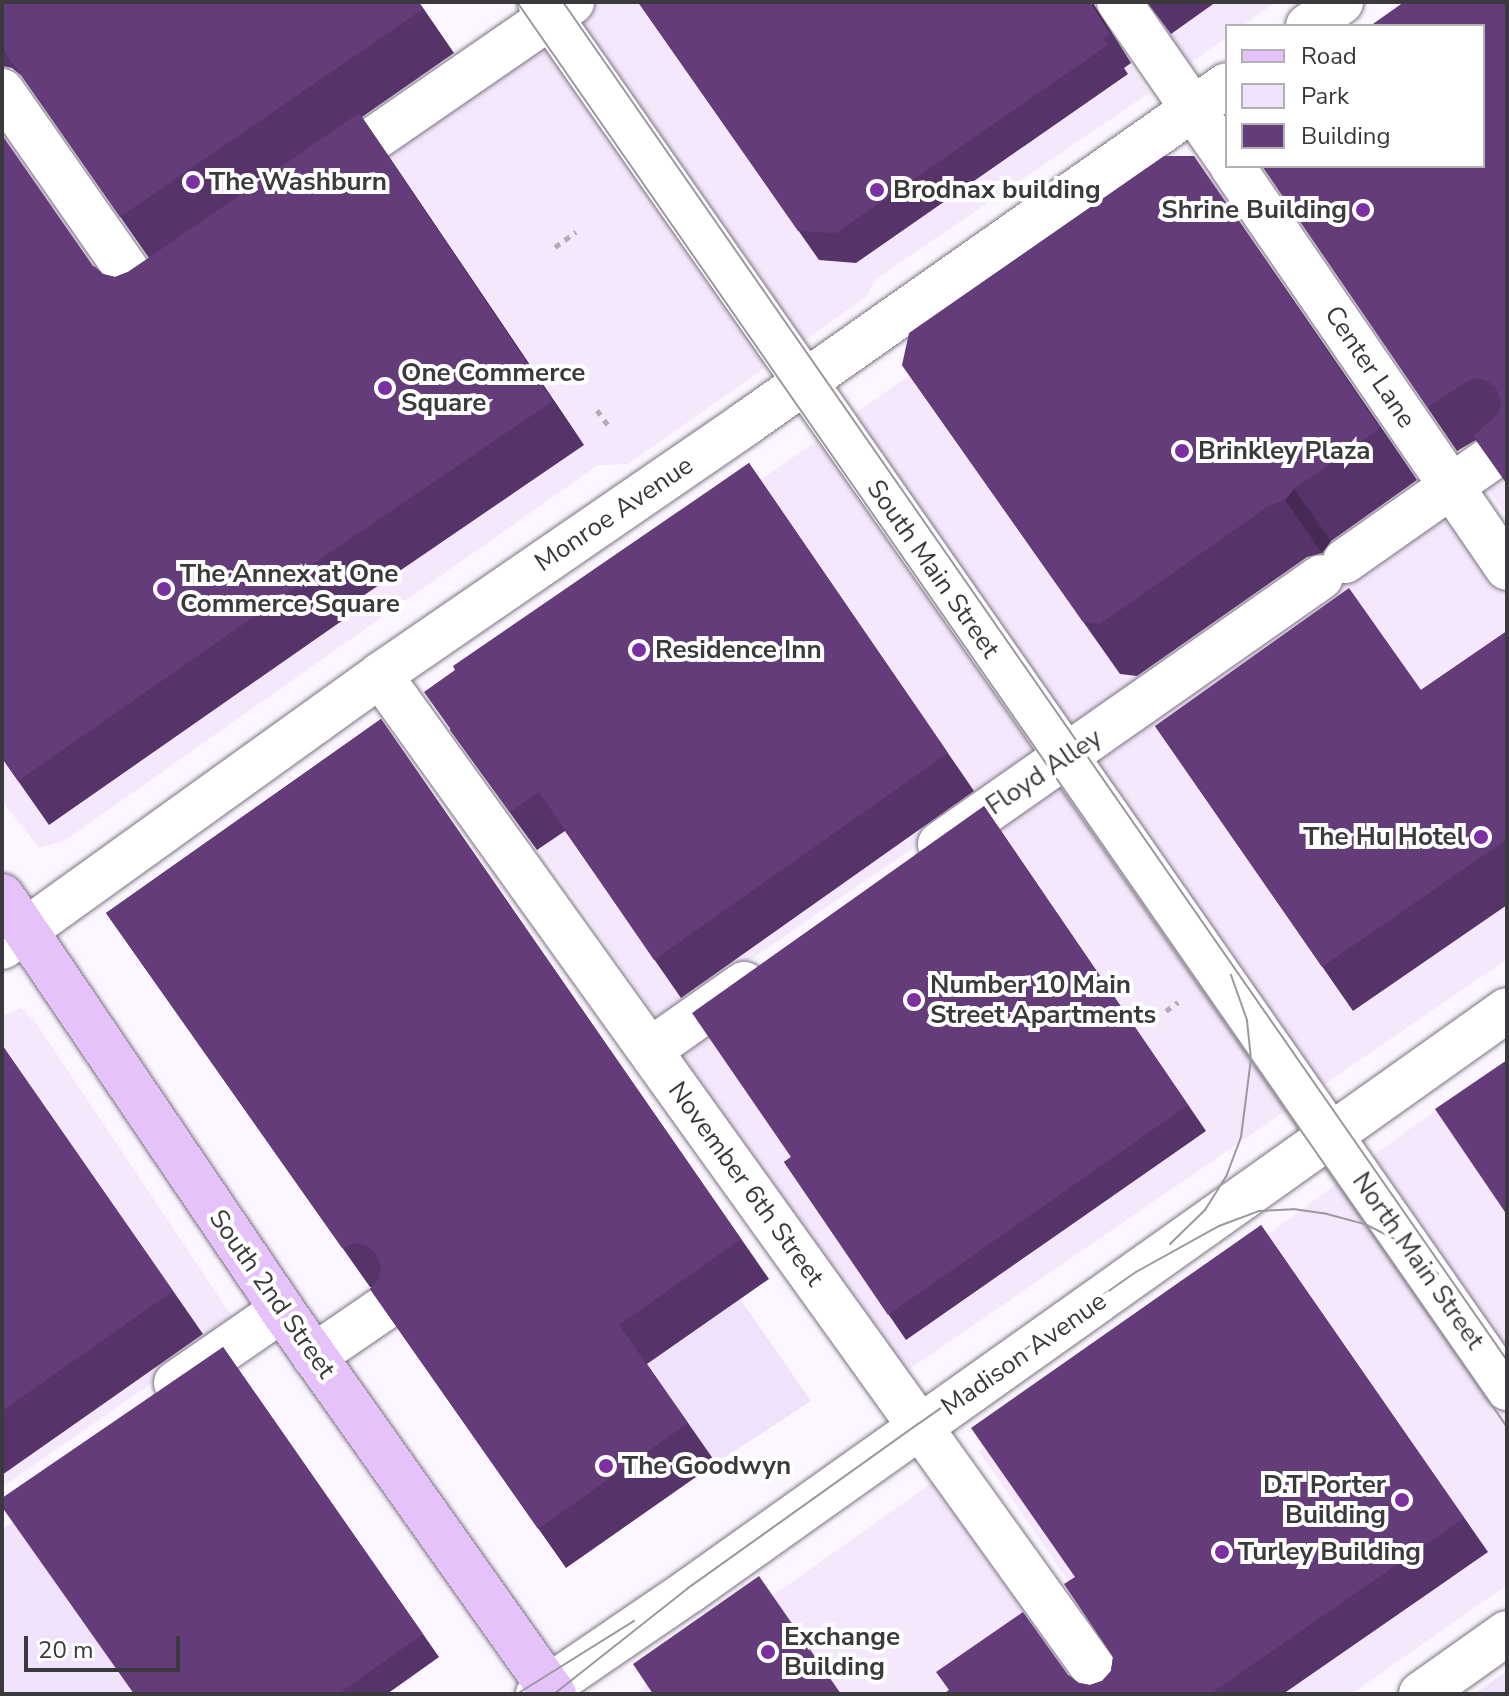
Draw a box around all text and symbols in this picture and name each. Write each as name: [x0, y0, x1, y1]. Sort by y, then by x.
legend: [1225, 24, 1485, 168]
text: Road: [1301, 40, 1357, 72]
text: Park: [1301, 80, 1349, 112]
text: Building: [1301, 120, 1391, 152]
place label: The Washburn: [209, 166, 387, 198]
marker: The Washburn: [184, 173, 202, 191]
place label: Brodnax building: [893, 174, 1101, 206]
marker: Brodnax building: [868, 181, 886, 199]
place label: Shrine Building: [1161, 194, 1347, 226]
marker: Shrine Building: [1354, 201, 1372, 219]
street label: Center Lane: [1318, 300, 1422, 434]
place label: One Commerce Square: [401, 357, 585, 418]
marker: One Commerce Square: [376, 379, 394, 397]
place label: Brinkley Plaza: [1198, 435, 1370, 467]
marker: Brinkley Plaza: [1173, 442, 1191, 460]
street label: Monroe Avenue: [529, 450, 699, 578]
street label: South Main Street: [860, 474, 1006, 664]
place label: The Annex at One Commerce Square: [180, 558, 400, 620]
marker: The Annex at One Commerce Square: [155, 580, 173, 598]
place label: Residence Inn: [655, 634, 822, 666]
marker: Residence Inn: [630, 641, 648, 659]
street label: Floyd Alley: [980, 722, 1108, 822]
place label: The Hu Hotel: [1303, 821, 1465, 853]
marker: The Hu Hotel: [1472, 828, 1490, 846]
place label: Number 10 Main Street Apartments: [930, 969, 1156, 1030]
marker: Number 10 Main Street Apartments: [905, 991, 923, 1009]
street label: November 6th Street: [661, 1076, 831, 1292]
street label: North Main Street: [1345, 1167, 1491, 1355]
street label: South 2nd Street: [202, 1204, 342, 1384]
street label: Madison Avenue: [936, 1286, 1112, 1422]
place label: The Goodwyn: [622, 1450, 791, 1482]
marker: The Goodwyn: [597, 1457, 615, 1475]
place label: D.T Porter Building: [1263, 1469, 1386, 1530]
marker: D.T Porter Building: [1393, 1491, 1411, 1509]
place label: Turley Building: [1238, 1536, 1421, 1568]
marker: Turley Building: [1213, 1543, 1231, 1561]
scale bar: [28, 1620, 184, 1670]
place label: Exchange Building: [784, 1621, 900, 1682]
text: 20 m: [38, 1634, 94, 1666]
marker: Exchange Building: [759, 1643, 777, 1661]

